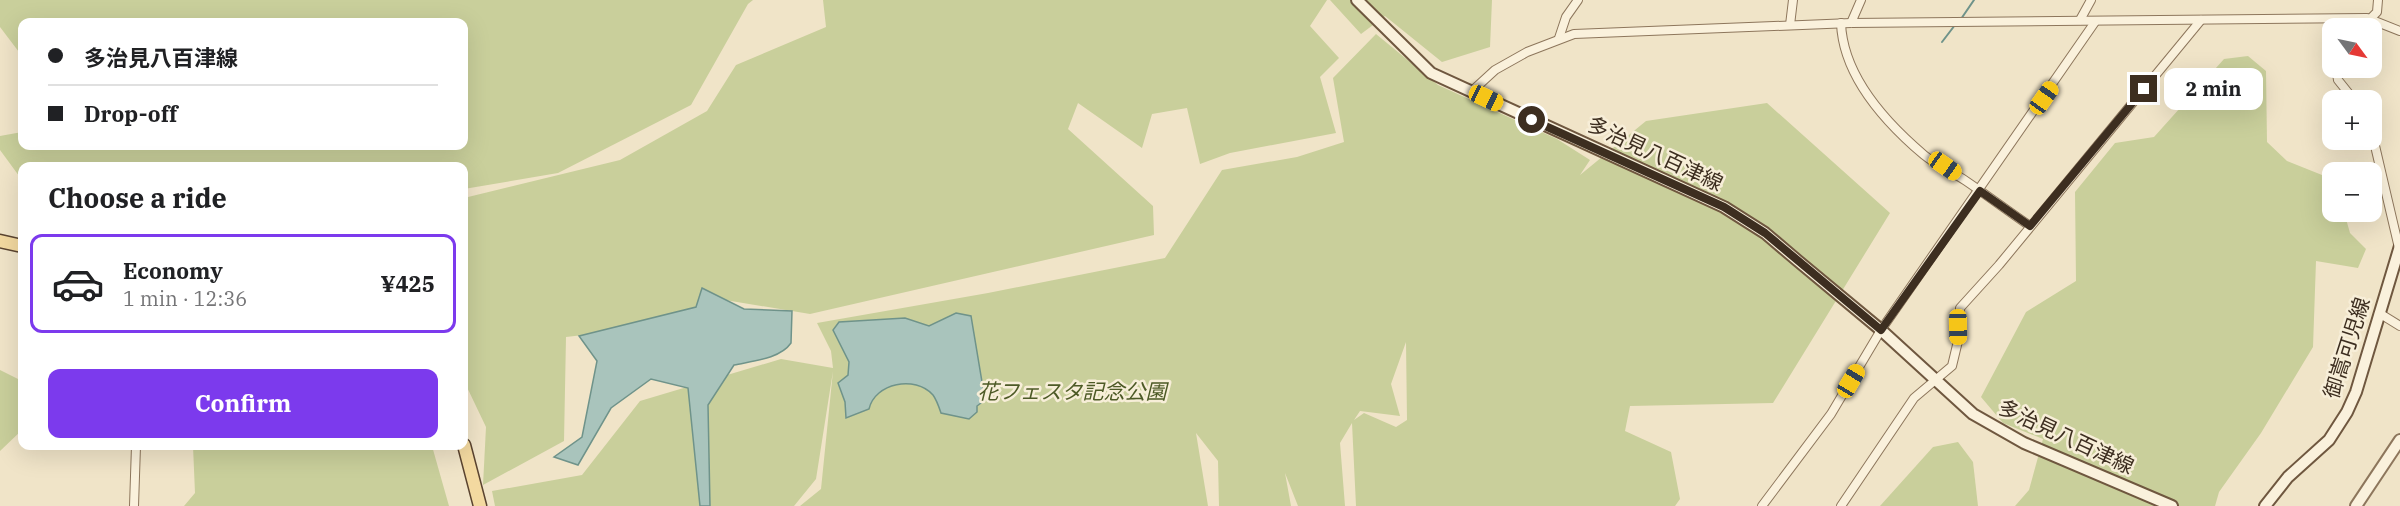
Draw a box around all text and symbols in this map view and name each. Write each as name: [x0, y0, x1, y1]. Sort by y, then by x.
north arrow: [2322, 18, 2382, 78]
map controls: [2322, 18, 2382, 222]
text: 多治見八百津線: [84, 43, 238, 72]
callout: 2 min: [2165, 68, 2264, 110]
route end: [2130, 75, 2157, 102]
text: 2 min: [2186, 75, 2242, 102]
car: [2026, 78, 2062, 118]
car: [1466, 82, 1506, 114]
button: +: [2322, 90, 2382, 150]
text: Drop-off: [84, 99, 178, 128]
route start: [1518, 106, 1545, 133]
street label: 多治見八百津線: [1583, 109, 1728, 197]
car: [1925, 148, 1965, 184]
button: −: [2322, 162, 2382, 222]
text: Choose a ride: [48, 180, 227, 215]
text: Economy: [123, 256, 223, 285]
icon: car: [51, 257, 105, 311]
text: ¥425: [380, 269, 435, 298]
text: 1 min · 12:36: [123, 285, 247, 312]
street label: 御嵩可児線: [2317, 293, 2376, 402]
car: [1949, 309, 1967, 345]
car: [1834, 361, 1868, 401]
button: Confirm: [48, 369, 438, 438]
park label: 花フェスタ記念公園: [978, 377, 1169, 405]
street label: 多治見八百津線: [1994, 392, 2139, 480]

